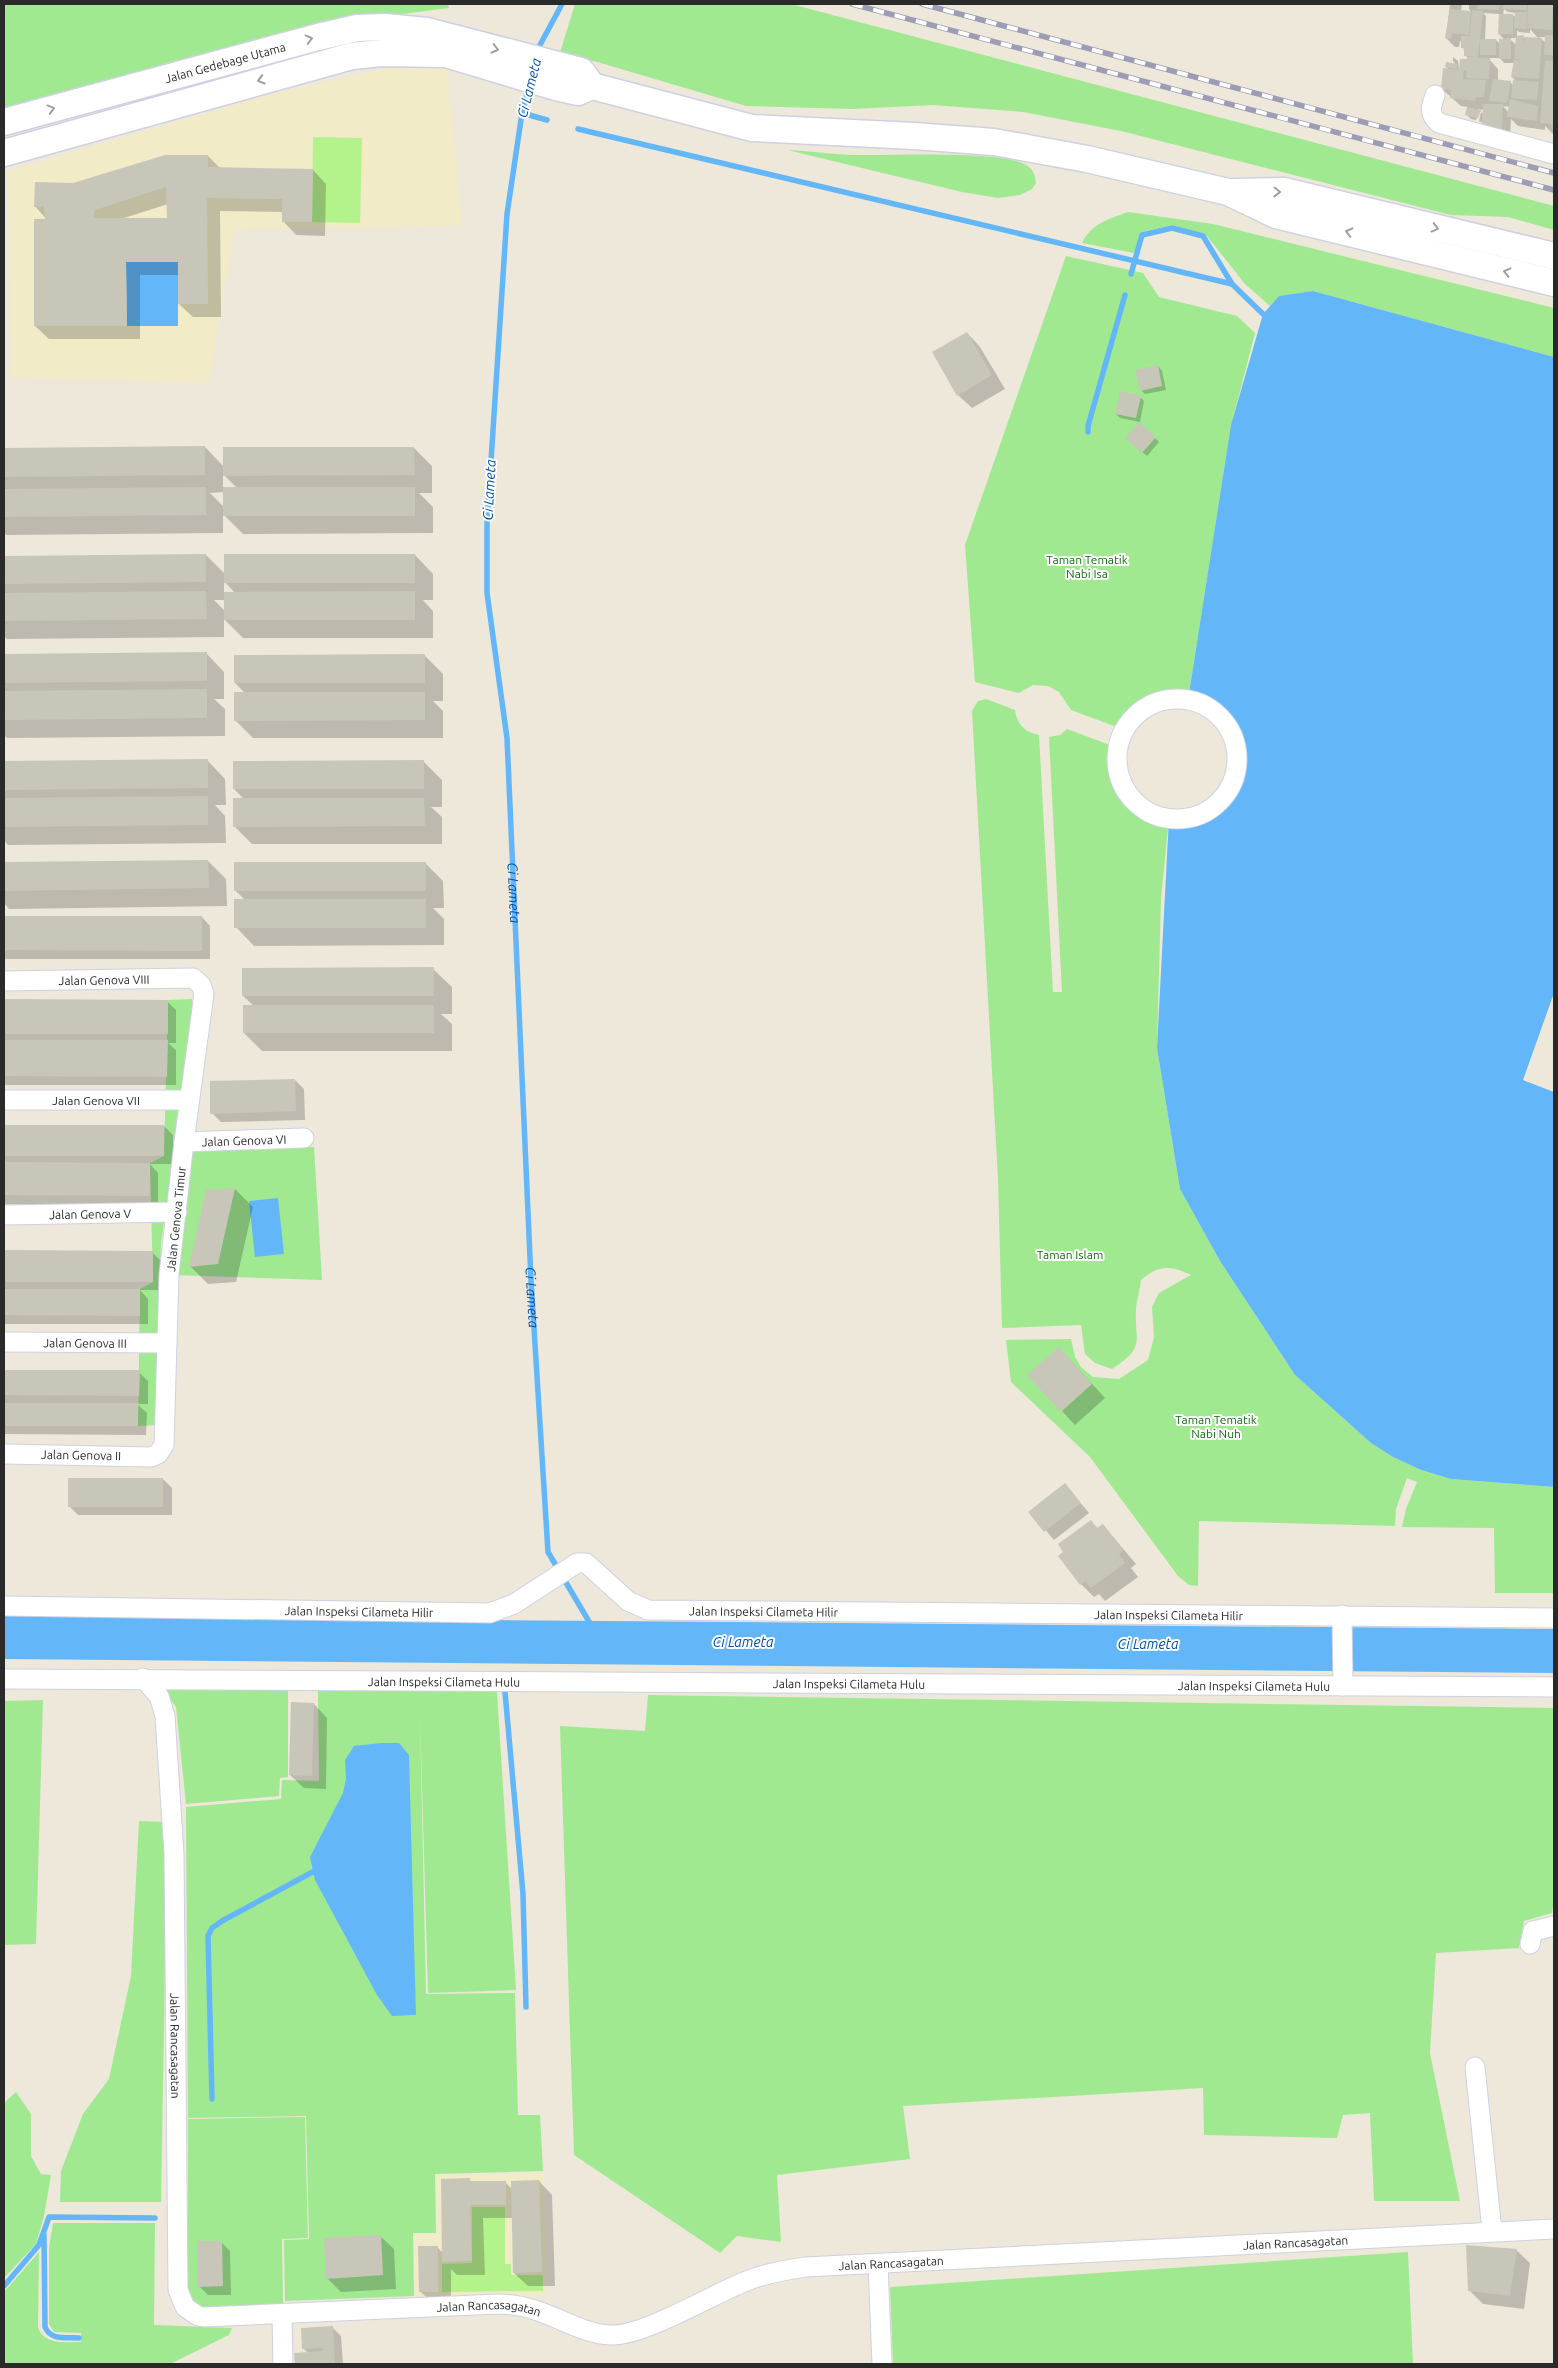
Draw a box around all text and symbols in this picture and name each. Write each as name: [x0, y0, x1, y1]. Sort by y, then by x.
one-way arrow: [304, 35, 313, 45]
street label: Jalan Gedebage Utama: [163, 40, 287, 85]
one-way arrow: [491, 43, 500, 54]
water label: Ci Lameta: [514, 56, 544, 120]
one-way arrow: [256, 74, 265, 85]
one-way arrow: [46, 105, 54, 115]
one-way arrow: [1273, 186, 1281, 197]
one-way arrow: [1431, 222, 1440, 233]
one-way arrow: [1345, 227, 1354, 238]
one-way arrow: [1503, 267, 1511, 277]
water label: Ci Lameta: [479, 459, 499, 521]
park label: Taman Tematik Nabi Isa: [1046, 553, 1128, 580]
water label: Ci Lameta: [505, 862, 523, 924]
street label: Jalan Genova VIII: [58, 972, 150, 987]
street label: Jalan Genova VII: [52, 1094, 140, 1107]
street label: Jalan Genova VI: [201, 1132, 287, 1148]
street label: Jalan Genova Timur: [164, 1165, 188, 1272]
street label: Jalan Genova V: [49, 1206, 131, 1221]
park label: Taman Islam: [1037, 1248, 1103, 1261]
water label: Ci Lameta: [522, 1267, 542, 1329]
street label: Jalan Genova III: [43, 1336, 127, 1349]
park label: Taman Tematik Nabi Nuh: [1175, 1413, 1257, 1440]
street label: Jalan Genova II: [41, 1448, 121, 1462]
street label: Jalan Inspeksi Cilameta Hilir: [284, 1604, 434, 1619]
street label: Jalan Inspeksi Cilameta Hilir: [689, 1604, 839, 1618]
street label: Jalan Inspeksi Cilameta Hilir: [1094, 1607, 1244, 1622]
water label: Ci Lameta: [712, 1634, 774, 1650]
water label: Ci Lameta: [1117, 1636, 1179, 1652]
street label: Jalan Inspeksi Cilameta Hulu: [368, 1674, 520, 1688]
street label: Jalan Inspeksi Cilameta Hulu: [773, 1676, 925, 1690]
street label: Jalan Inspeksi Cilameta Hulu: [1178, 1679, 1330, 1692]
street label: Jalan Rancasagatan: [169, 1993, 183, 2099]
street label: Jalan Rancasagatan: [1243, 2233, 1349, 2251]
street label: Jalan Rancasagatan: [838, 2253, 944, 2272]
street label: Jalan Rancasagatan: [436, 2297, 543, 2318]

